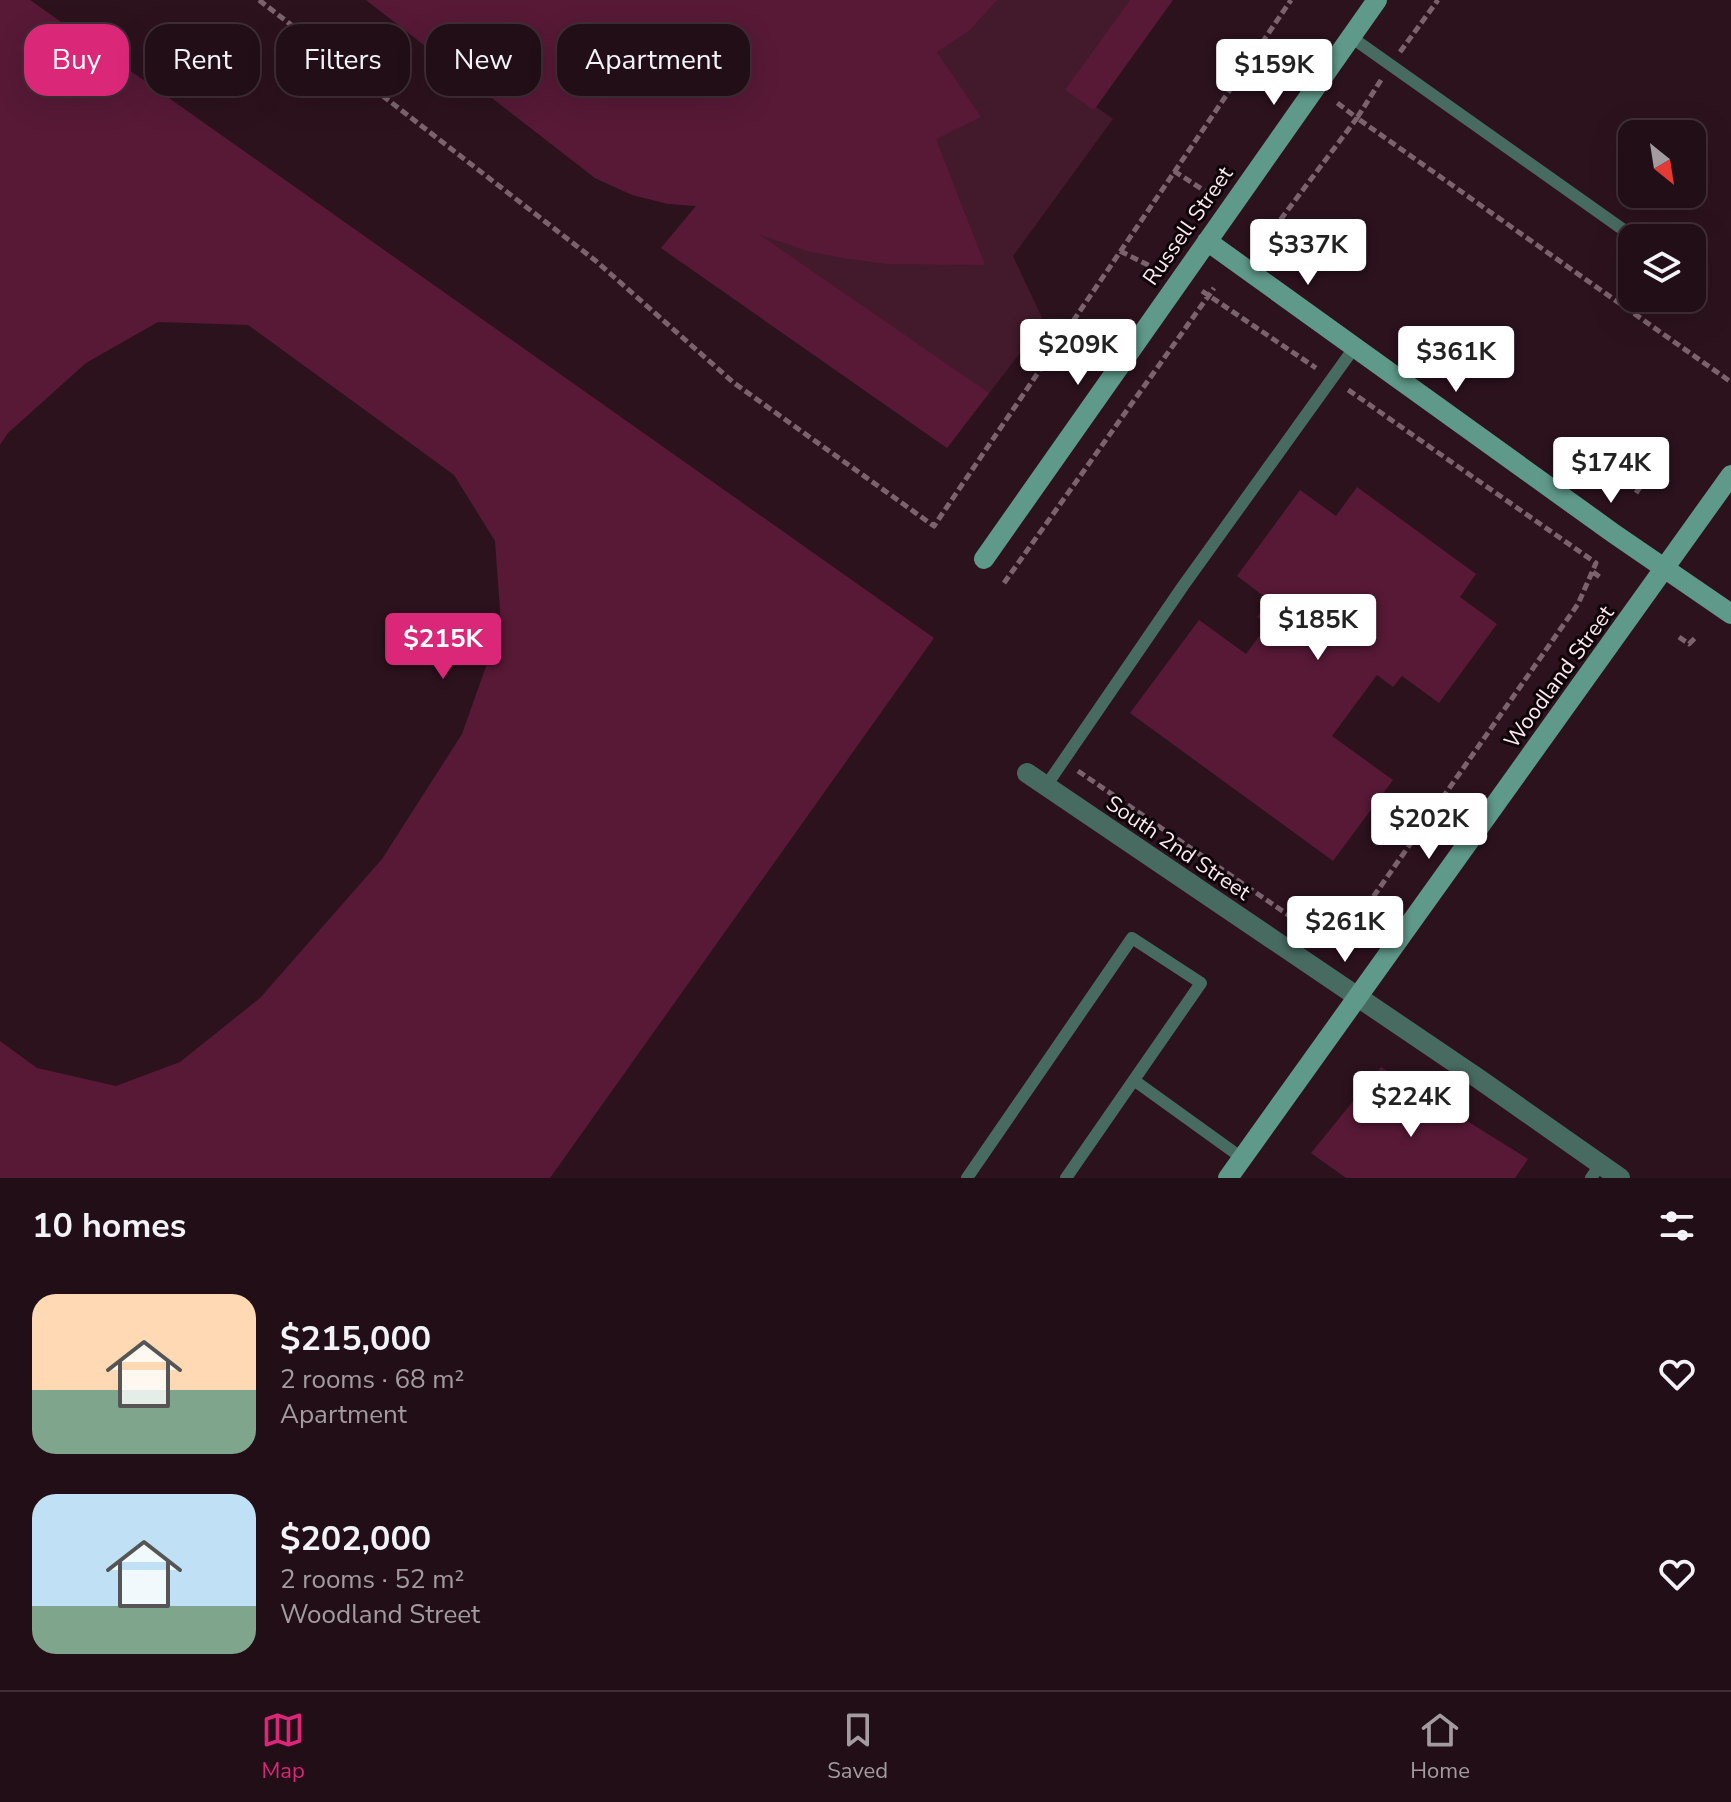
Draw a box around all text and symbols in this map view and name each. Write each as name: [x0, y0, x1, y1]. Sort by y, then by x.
chip: Buy: [24, 24, 129, 96]
chip: Rent: [145, 24, 260, 96]
chip: Filters: [276, 24, 410, 96]
chip: New: [426, 24, 541, 96]
chip: Apartment: [557, 24, 750, 96]
pin: $159K: [1218, 39, 1330, 107]
text: $159K: [1234, 47, 1314, 82]
north arrow: [1618, 120, 1706, 208]
map controls: [1618, 120, 1706, 312]
street label: Russell Street: [1136, 160, 1240, 291]
pin: $337K: [1252, 219, 1364, 287]
button: layers: [1618, 224, 1706, 312]
text: $337K: [1268, 227, 1348, 262]
pin: $209K: [1022, 319, 1134, 387]
pin: $361K: [1400, 326, 1512, 394]
text: $209K: [1038, 327, 1118, 362]
text: $361K: [1416, 334, 1496, 369]
pin: $174K: [1555, 437, 1667, 505]
text: $174K: [1571, 445, 1651, 480]
pin: $185K: [1262, 594, 1374, 662]
street label: Woodland Street: [1497, 599, 1621, 754]
text: $185K: [1278, 602, 1358, 637]
pin: $215K: [387, 613, 499, 681]
text: $215K: [403, 621, 483, 656]
street label: South 2nd Street: [1100, 789, 1256, 908]
pin: $202K: [1373, 793, 1485, 861]
text: $202K: [1389, 801, 1469, 836]
pin: $261K: [1289, 896, 1401, 964]
text: $261K: [1305, 904, 1385, 939]
pin: $224K: [1355, 1071, 1467, 1139]
text: $224K: [1371, 1079, 1451, 1114]
text: 10 homes: [32, 1203, 186, 1249]
icon: filters: [1655, 1204, 1699, 1248]
text: $215,000: [280, 1316, 431, 1362]
icon: home: [96, 1326, 192, 1422]
icon: heart: [1655, 1352, 1699, 1396]
text: 2 rooms · 68 m²: [280, 1362, 464, 1397]
text: Apartment: [280, 1397, 407, 1432]
text: $202,000: [280, 1516, 431, 1562]
icon: home: [96, 1526, 192, 1622]
icon: heart: [1655, 1552, 1699, 1596]
text: 2 rooms · 52 m²: [280, 1562, 464, 1597]
text: Woodland Street: [280, 1597, 480, 1632]
tab: Map: [261, 1708, 305, 1786]
tab: Saved: [827, 1708, 888, 1786]
tab: Home: [1410, 1708, 1470, 1786]

